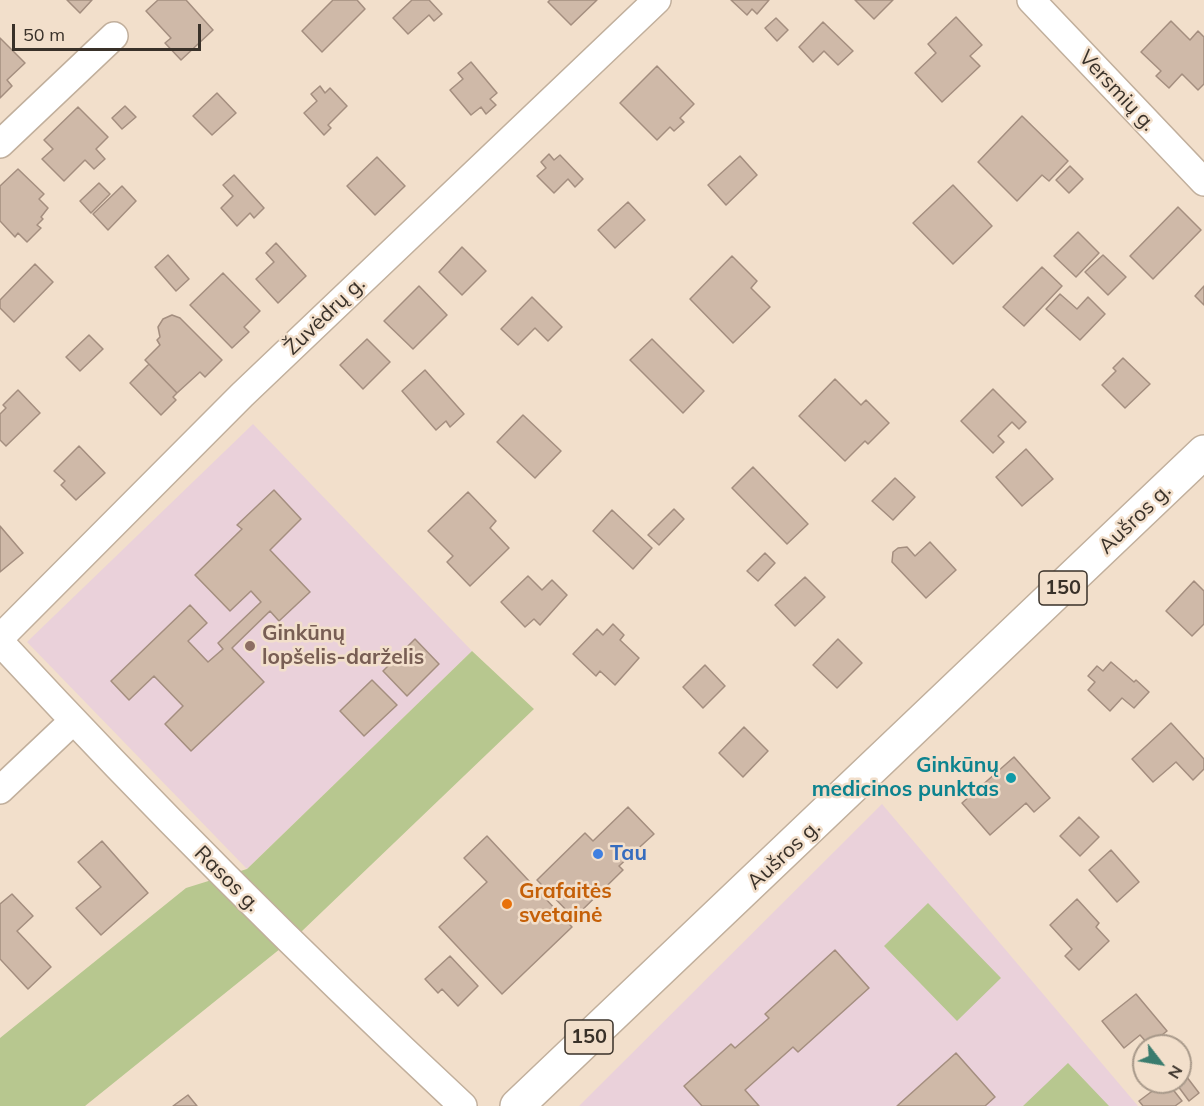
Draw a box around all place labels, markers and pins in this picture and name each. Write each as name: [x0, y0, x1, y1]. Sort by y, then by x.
place label: Ginkūnų lopšelis-darželis: [262, 621, 424, 671]
marker: Ginkūnų lopšelis-darželis: [243, 639, 257, 653]
place label: Ginkūnų medicinos punktas: [812, 753, 999, 803]
marker: Ginkūnų medicinos punktas: [1004, 771, 1018, 785]
place label: Tau: [610, 841, 647, 867]
marker: Tau: [591, 847, 605, 861]
place label: Grafaitės svetainė: [519, 879, 612, 929]
marker: Grafaitės svetainė: [500, 897, 514, 911]

